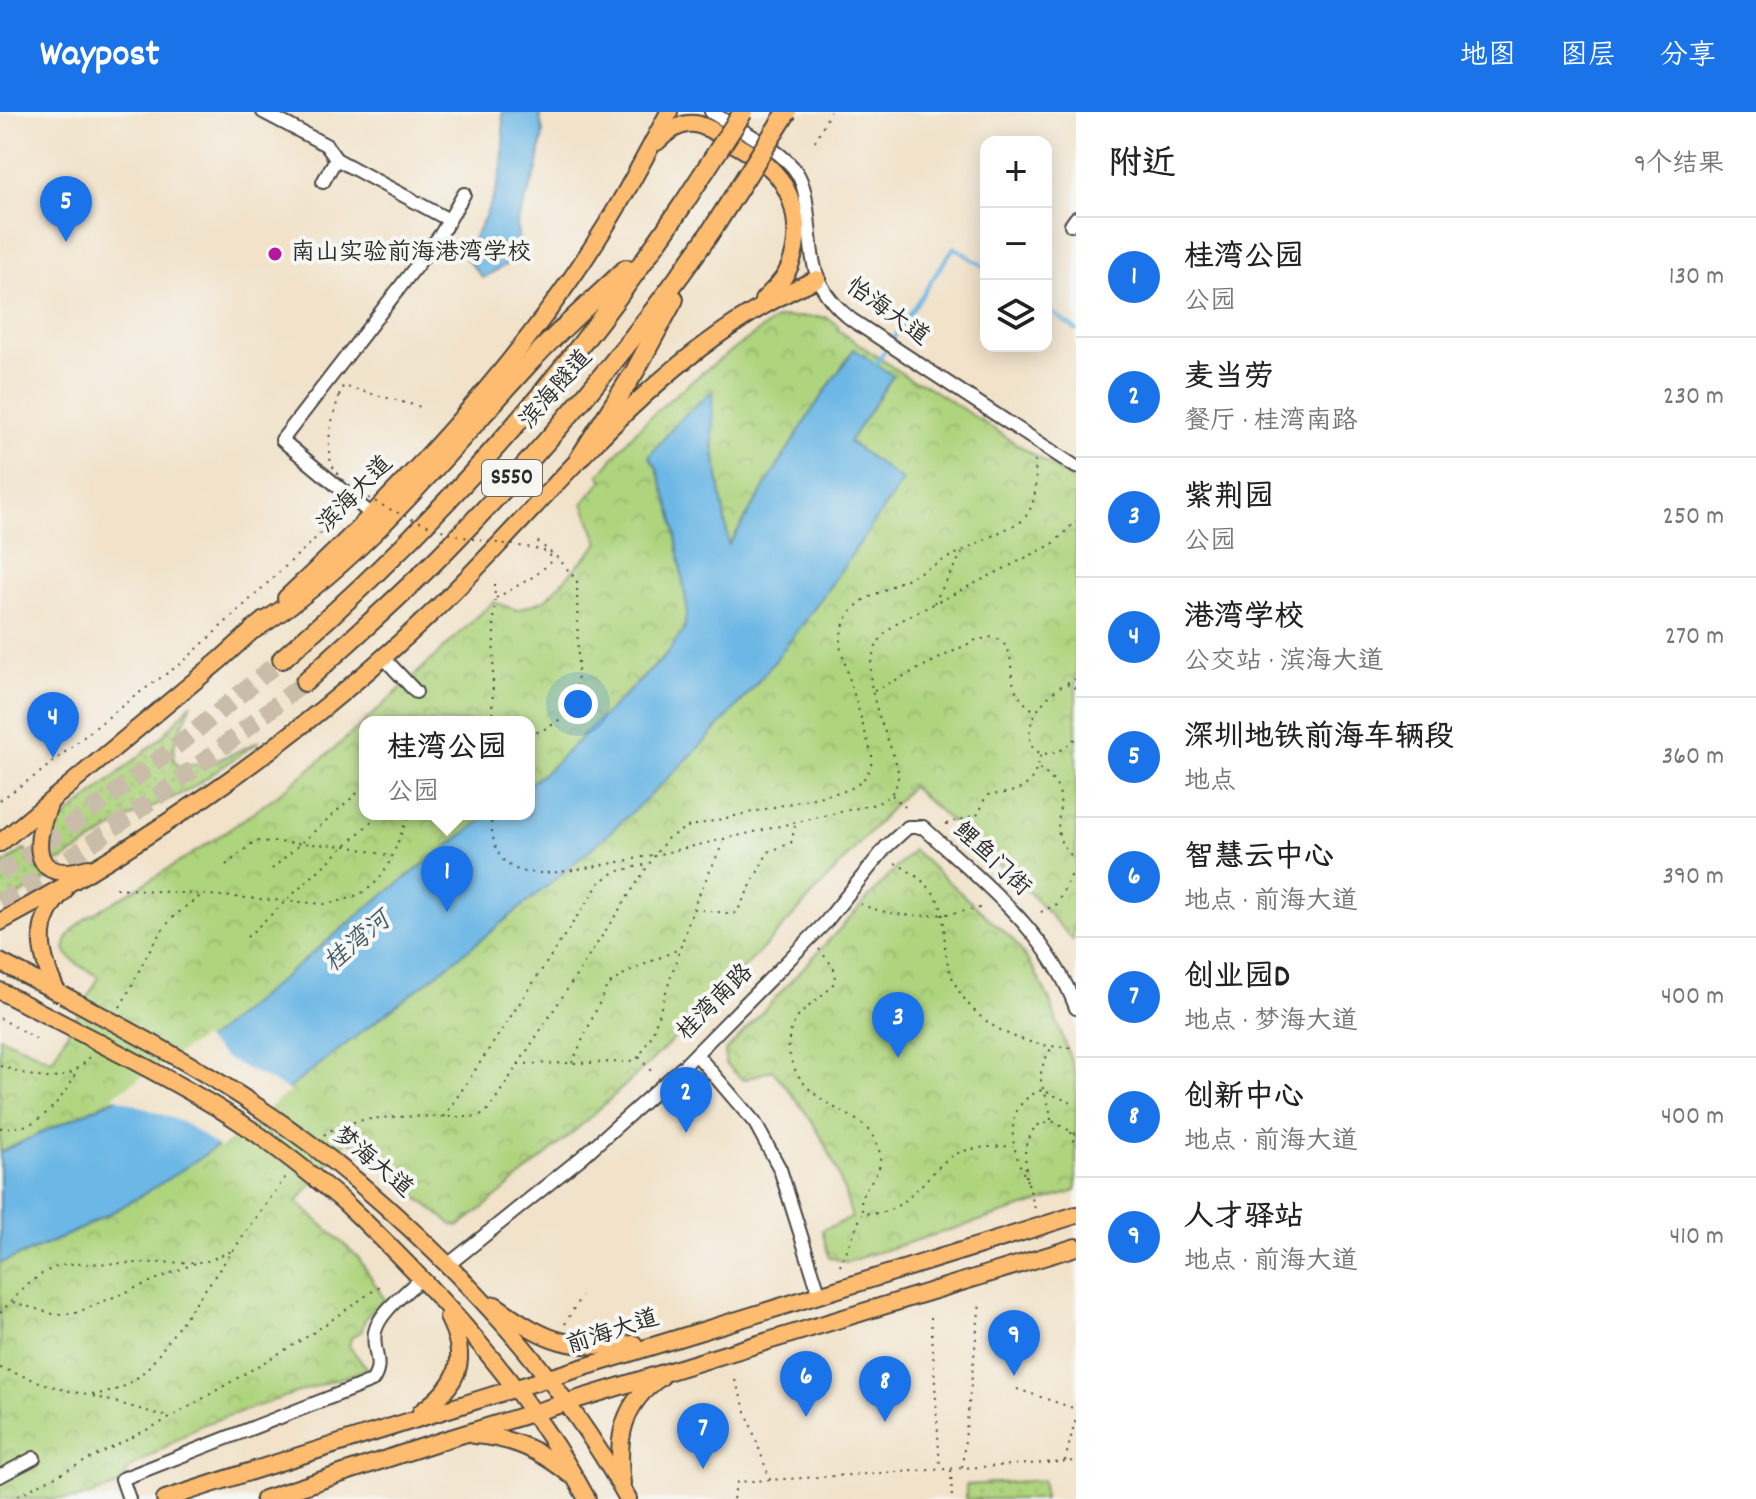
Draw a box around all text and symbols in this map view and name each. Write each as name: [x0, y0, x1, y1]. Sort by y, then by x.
text: Waypost: [40, 29, 159, 84]
text: 地图: [1460, 38, 1516, 78]
text: 图层: [1560, 38, 1616, 78]
text: 分享: [1660, 38, 1716, 78]
map controls: [980, 136, 1052, 352]
button: +: [980, 136, 1052, 208]
text: 附近: [1108, 142, 1176, 191]
text: 9个结果: [1634, 147, 1724, 184]
pin: 5: [40, 176, 92, 242]
button: −: [980, 208, 1052, 280]
place label: 南山实验前海港湾学校: [291, 237, 531, 271]
text: 桂湾公园: [1184, 238, 1304, 281]
marker: 南山实验前海港湾学校: [266, 245, 284, 263]
text: 1: [1131, 259, 1137, 296]
text: 130 m: [1669, 259, 1724, 296]
street label: 怡海大道: [838, 271, 936, 355]
button: layers: [980, 280, 1052, 352]
text: 公园: [1184, 284, 1236, 321]
street label: 滨海隧道: [513, 343, 601, 437]
text: 麦当劳: [1184, 358, 1274, 401]
text: 2: [1128, 379, 1140, 416]
text: 230 m: [1663, 379, 1724, 416]
text: 餐厅 · 桂湾南路: [1184, 404, 1358, 441]
street label: 滨海大道: [310, 449, 402, 541]
road number: S550: [482, 460, 542, 496]
text: 紫荆园: [1184, 478, 1274, 521]
text: 3: [1128, 499, 1140, 536]
text: 250 m: [1663, 499, 1724, 536]
text: 公园: [1184, 524, 1236, 561]
text: 港湾学校: [1184, 598, 1304, 641]
text: 4: [1129, 619, 1139, 656]
text: 270 m: [1665, 619, 1724, 656]
text: 公交站 · 滨海大道: [1184, 644, 1384, 681]
your location: [558, 684, 598, 724]
pin: 4: [27, 692, 79, 758]
popup: [359, 716, 535, 820]
text: 深圳地铁前海车辆段: [1184, 718, 1454, 761]
text: 桂湾公园: [387, 729, 507, 772]
text: 5: [1128, 739, 1140, 776]
text: 360 m: [1662, 739, 1724, 776]
text: 地点: [1184, 764, 1236, 801]
text: 公园: [387, 775, 439, 812]
street label: 鲤鱼门街: [944, 815, 1038, 905]
text: 智慧云中心: [1184, 838, 1334, 881]
pin: 1: [421, 846, 473, 912]
text: 6: [1128, 859, 1140, 896]
text: 390 m: [1663, 859, 1724, 896]
text: 地点 · 前海大道: [1184, 884, 1358, 921]
water label: 桂湾河: [316, 901, 403, 982]
street label: 桂湾南路: [670, 957, 762, 1049]
text: 创业园D: [1184, 958, 1289, 1001]
text: 7: [1129, 979, 1139, 1016]
text: 400 m: [1661, 979, 1724, 1016]
pin: 3: [872, 992, 924, 1058]
text: 地点 · 梦海大道: [1184, 1004, 1358, 1041]
pin: 2: [660, 1067, 712, 1133]
text: 创新中心: [1184, 1078, 1304, 1121]
text: 8: [1129, 1099, 1139, 1136]
text: 400 m: [1661, 1099, 1724, 1136]
street label: 梦海大道: [324, 1119, 420, 1207]
text: 地点 · 前海大道: [1184, 1124, 1358, 1161]
text: 人才驿站: [1184, 1198, 1304, 1241]
text: 9: [1128, 1219, 1140, 1256]
text: 410 m: [1670, 1219, 1724, 1256]
text: 地点 · 前海大道: [1184, 1244, 1358, 1281]
street label: 前海大道: [562, 1302, 664, 1364]
pin: 9: [988, 1310, 1040, 1376]
pin: 6: [780, 1351, 832, 1417]
pin: 8: [859, 1356, 911, 1422]
pin: 7: [677, 1403, 729, 1469]

